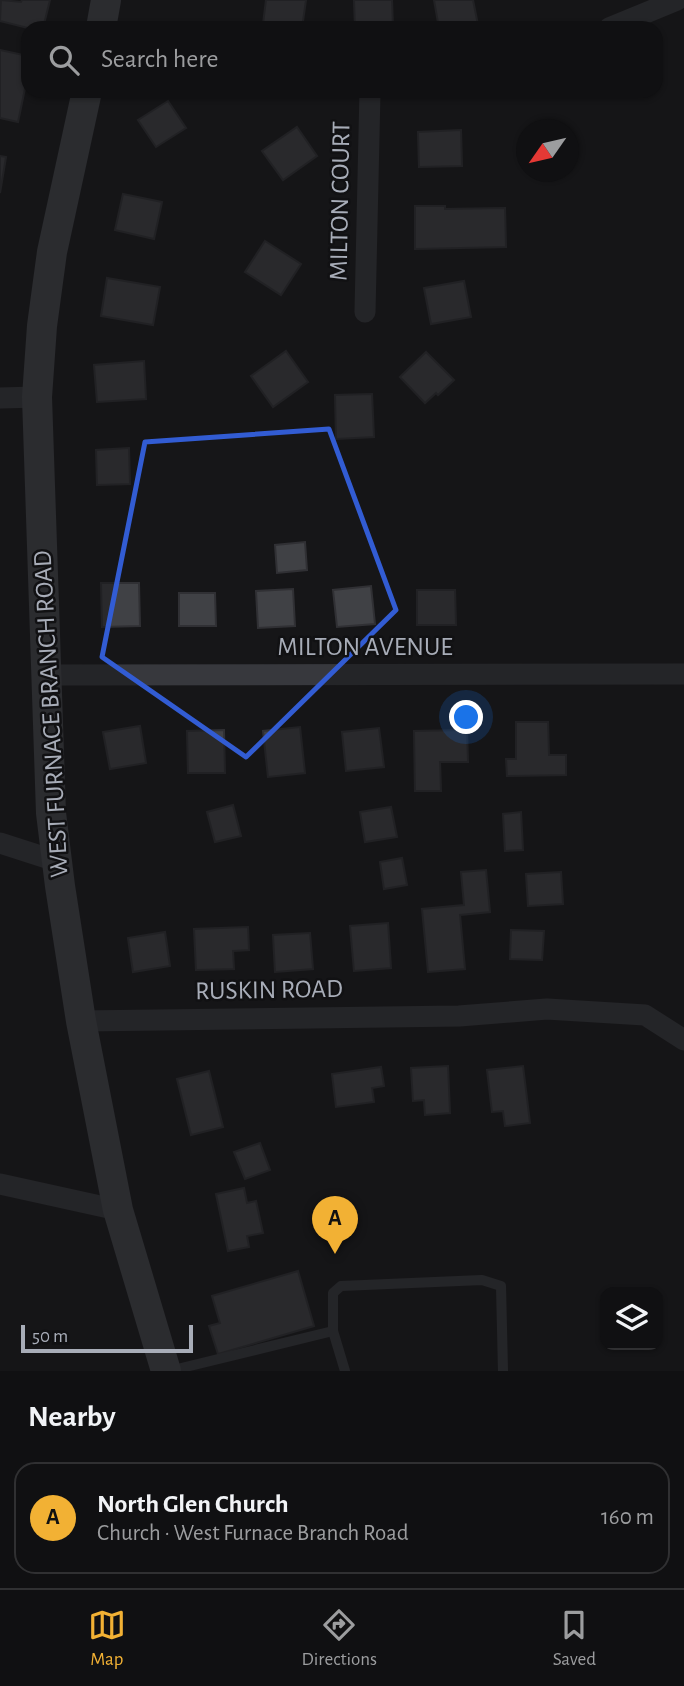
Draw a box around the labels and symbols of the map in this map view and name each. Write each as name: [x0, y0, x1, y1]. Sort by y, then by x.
north arrow: [516, 119, 579, 182]
street label: MILTON COURT: [326, 121, 354, 281]
street label: WEST FURNACE BRANCH ROAD: [29, 550, 73, 878]
street label: MILTON AVENUE: [277, 634, 453, 660]
your location: [449, 700, 483, 734]
street label: RUSKIN ROAD: [195, 976, 343, 1004]
pin: A: [312, 1196, 358, 1254]
scale bar: [21, 1322, 192, 1354]

